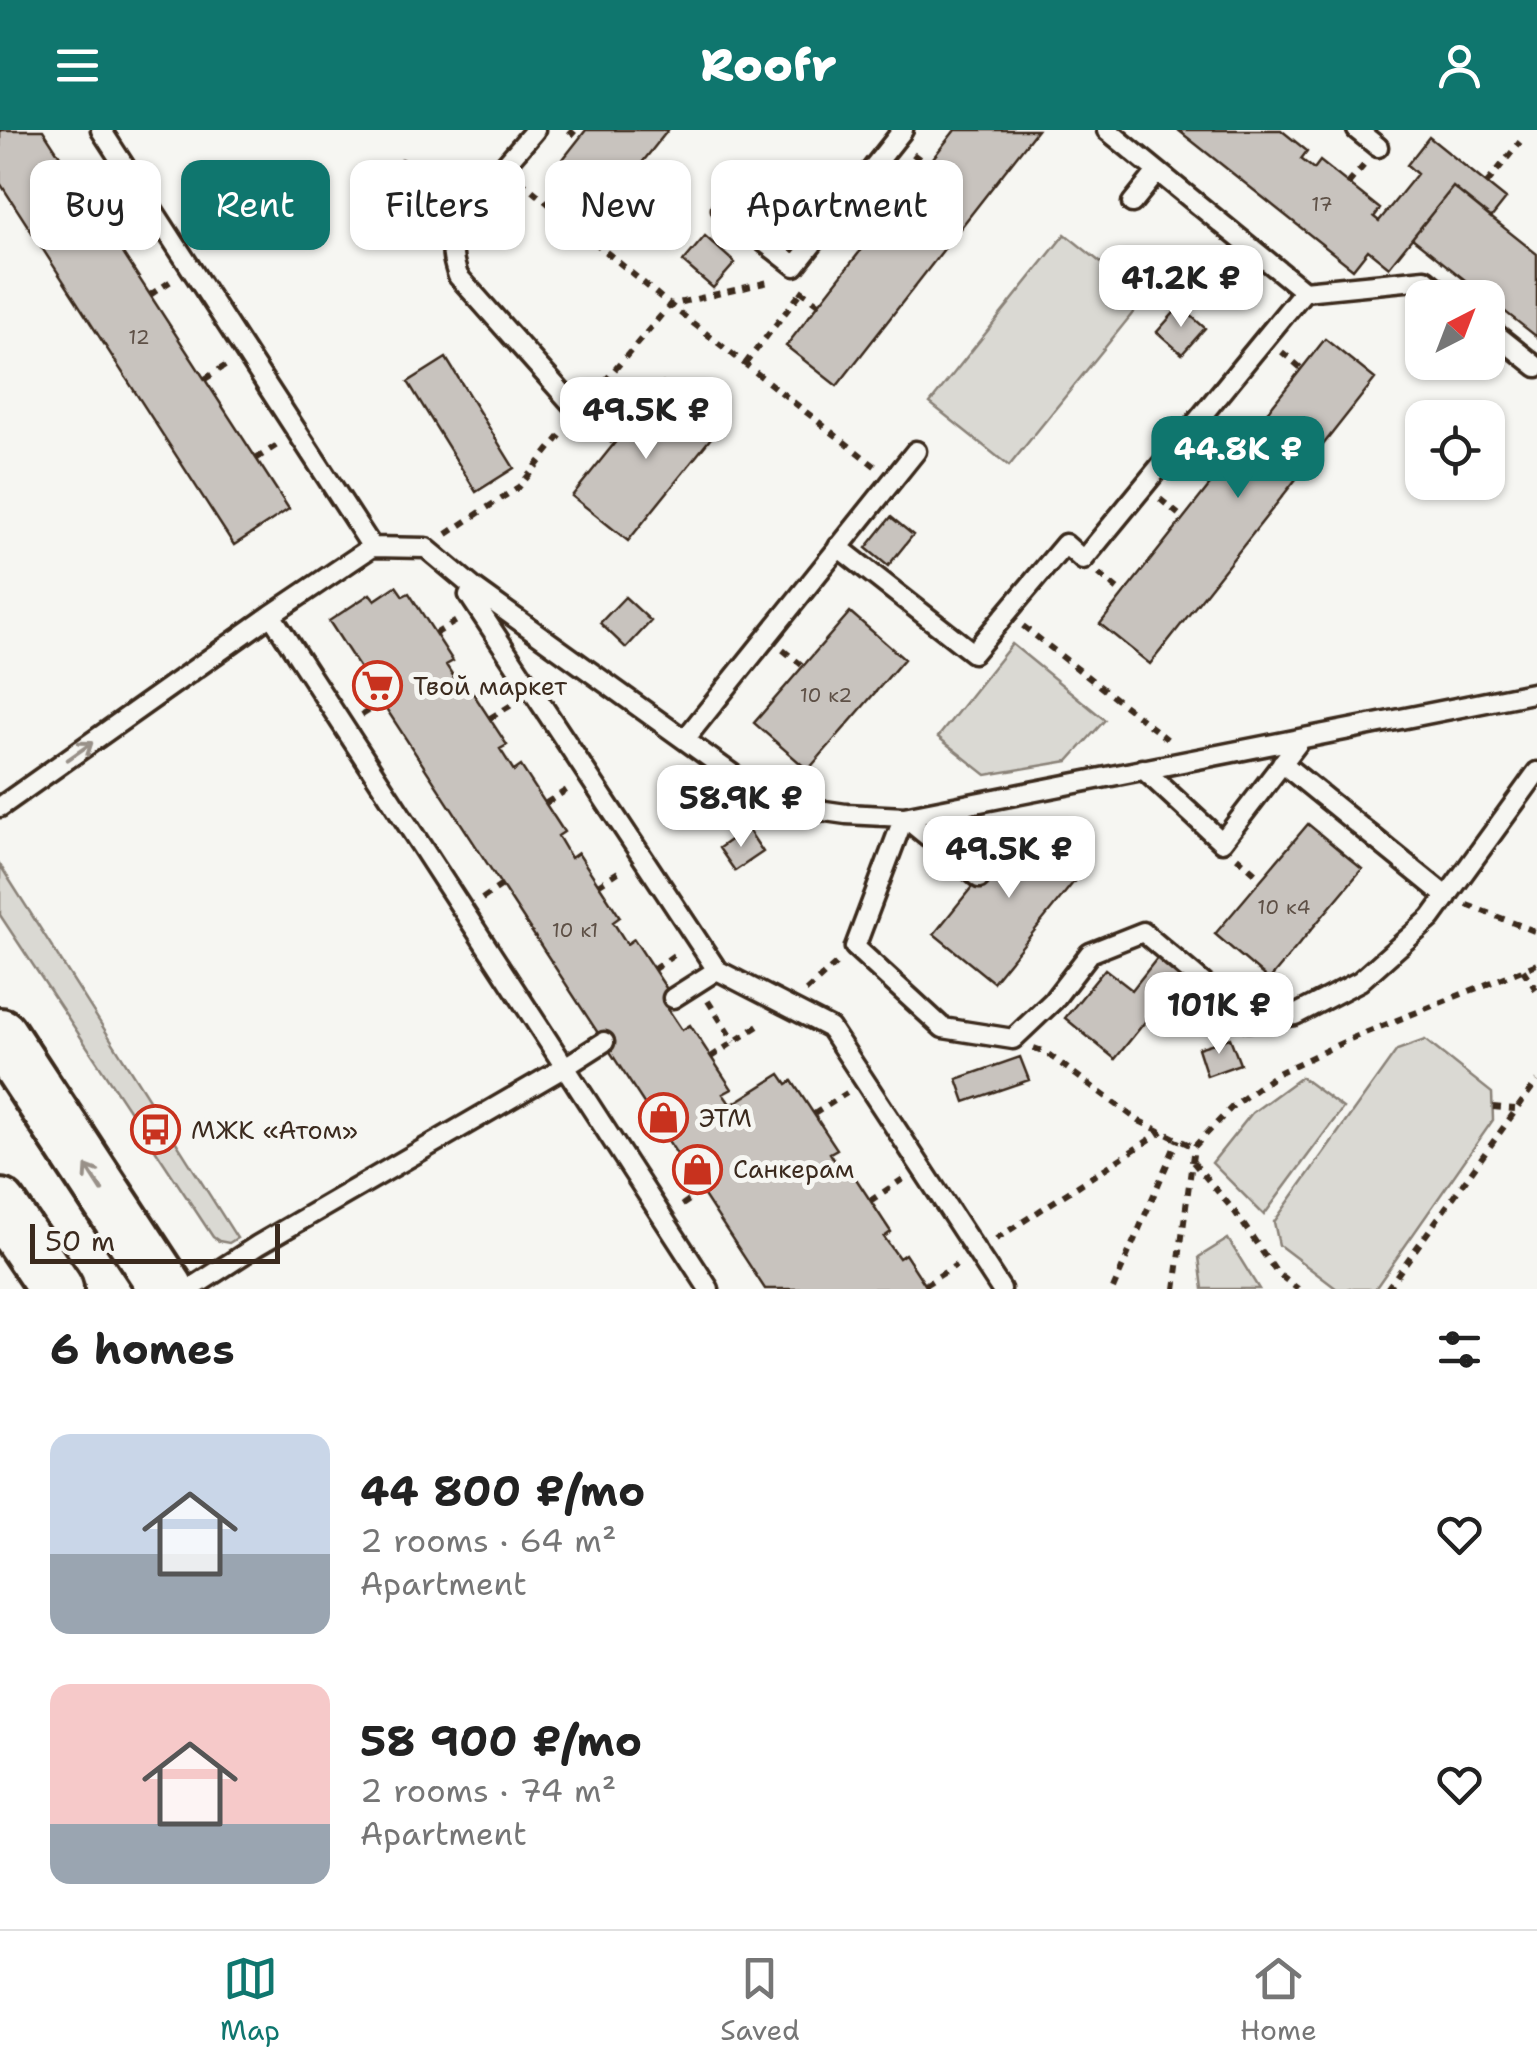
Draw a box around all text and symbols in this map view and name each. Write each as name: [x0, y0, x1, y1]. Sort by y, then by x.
text: Roofr: [700, 35, 837, 95]
icon: menu: [50, 38, 105, 93]
icon: person: [1432, 38, 1487, 93]
chip: Buy: [30, 160, 161, 250]
chip: Rent: [181, 160, 330, 250]
chip: Filters: [350, 160, 525, 250]
chip: New: [545, 160, 691, 250]
chip: Apartment: [711, 160, 963, 250]
house number: 17: [1311, 191, 1333, 217]
pin: 41.2K ₽: [1089, 245, 1273, 330]
text: 41.2K ₽: [1121, 256, 1241, 299]
north arrow: [1405, 280, 1505, 380]
map controls: [1405, 280, 1505, 500]
house number: 12: [128, 324, 150, 350]
pin: 49.5K ₽: [554, 377, 738, 462]
text: 49.5K ₽: [582, 388, 710, 431]
button: locate: [1405, 400, 1505, 500]
pin: 44.8K ₽: [1146, 416, 1330, 501]
text: 44.8K ₽: [1173, 427, 1303, 470]
supermarket icon: Твой маркет: [352, 660, 404, 712]
place label: Твой маркет: [413, 669, 567, 703]
house number: 10 к2: [800, 682, 852, 708]
one-way arrow: [65, 741, 93, 762]
pin: 58.9K ₽: [649, 765, 833, 850]
text: 58.9K ₽: [679, 776, 803, 819]
pin: 49.5K ₽: [917, 816, 1101, 901]
text: 49.5K ₽: [945, 827, 1073, 870]
house number: 10 к4: [1257, 894, 1311, 920]
house number: 10 к1: [552, 917, 598, 943]
pin: 101K ₽: [1138, 972, 1300, 1057]
text: 101K ₽: [1167, 983, 1272, 1026]
shop icon: ЭТМ: [638, 1092, 690, 1144]
place label: ЭТМ: [699, 1101, 752, 1135]
bus stop icon: МЖК «Атом»: [130, 1104, 182, 1156]
place label: МЖК «Атом»: [191, 1113, 358, 1147]
shop icon: Санкерам: [672, 1143, 724, 1195]
place label: Санкерам: [733, 1152, 854, 1186]
one-way arrow: [84, 1165, 104, 1192]
scale bar: [30, 1219, 280, 1264]
text: 50 m: [45, 1222, 115, 1260]
text: 6 homes: [50, 1321, 235, 1377]
icon: filters: [1432, 1322, 1487, 1377]
text: 44 800 ₽/mo: [360, 1463, 645, 1519]
icon: home: [130, 1474, 250, 1594]
icon: heart: [1432, 1507, 1487, 1562]
text: 2 rooms · 64 m²: [360, 1519, 616, 1562]
text: Apartment: [360, 1562, 527, 1605]
text: 58 900 ₽/mo: [360, 1713, 642, 1769]
icon: home: [130, 1724, 250, 1844]
icon: heart: [1432, 1757, 1487, 1812]
text: 2 rooms · 74 m²: [360, 1769, 616, 1812]
text: Apartment: [360, 1812, 527, 1855]
tab: Map: [220, 1951, 280, 2049]
tab: Saved: [720, 1951, 800, 2049]
tab: Home: [1240, 1951, 1317, 2049]

